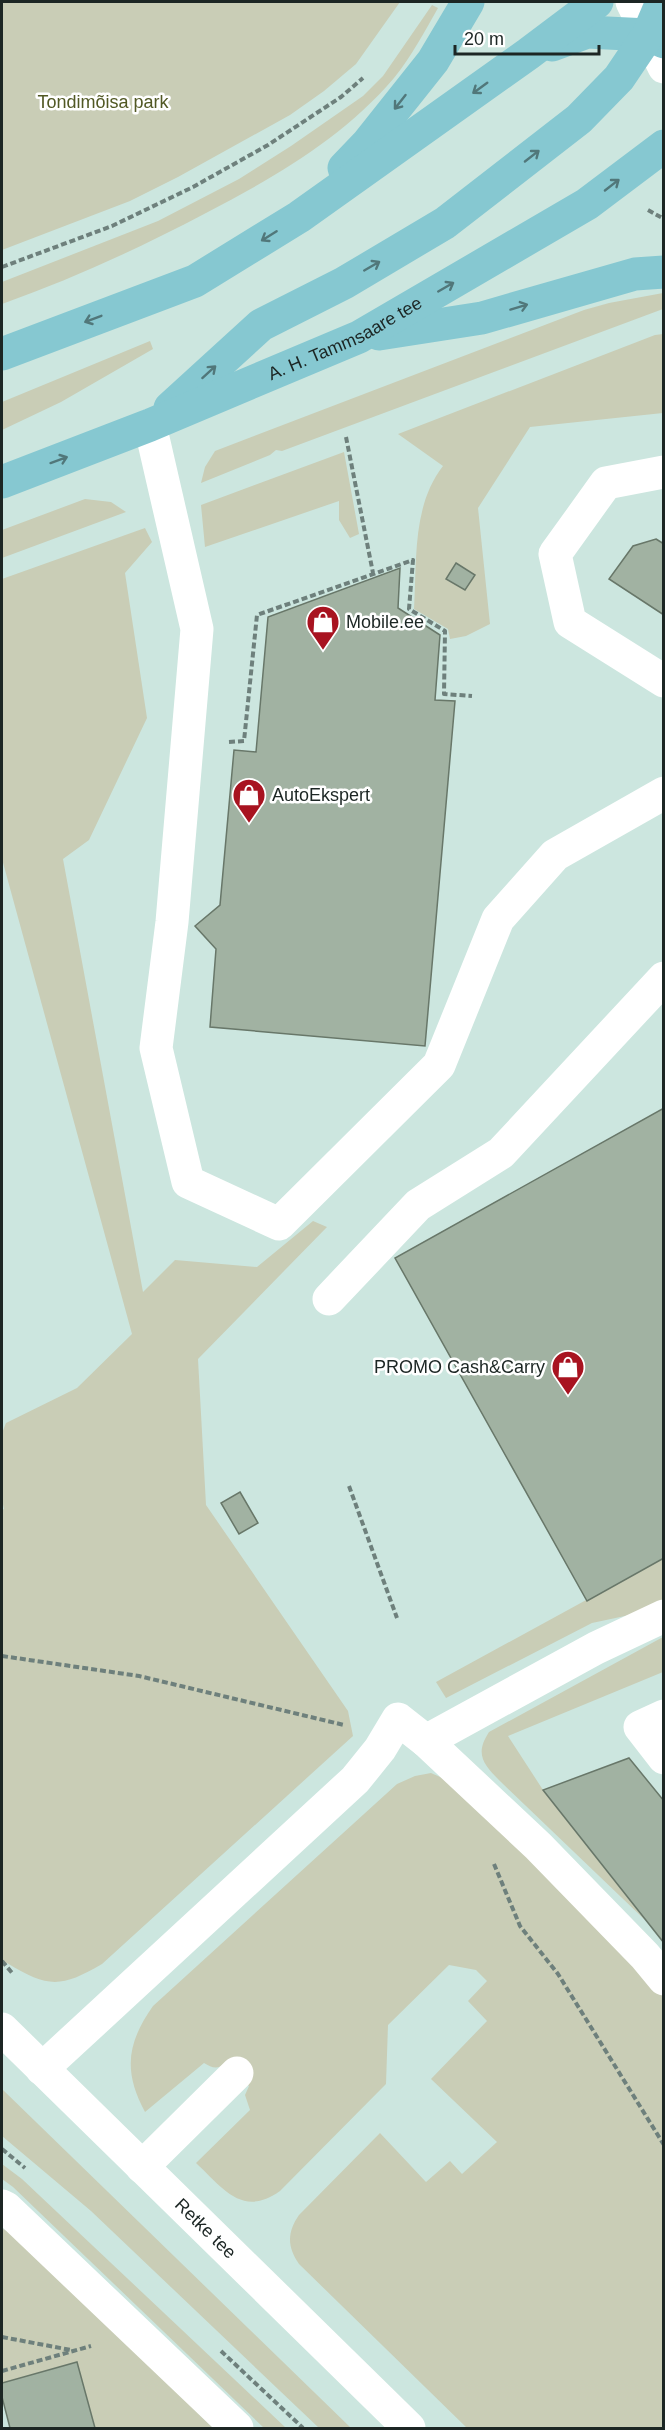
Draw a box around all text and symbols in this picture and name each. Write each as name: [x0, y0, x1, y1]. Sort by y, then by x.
scale bar: [455, 18, 599, 56]
text: 20 m: [464, 29, 504, 49]
one-way arrow: [472, 82, 489, 94]
park label: Tondimõisa park: [37, 92, 170, 112]
one-way arrow: [394, 94, 407, 110]
one-way arrow: [524, 150, 540, 162]
one-way arrow: [604, 179, 620, 192]
one-way arrow: [261, 230, 278, 242]
one-way arrow: [363, 260, 380, 272]
one-way arrow: [438, 281, 455, 293]
street label: A. H. Tammsaare tee: [265, 293, 425, 384]
one-way arrow: [509, 301, 528, 312]
one-way arrow: [84, 314, 103, 325]
one-way arrow: [202, 365, 217, 379]
one-way arrow: [49, 454, 68, 465]
shop icon: Mobile.ee: [305, 604, 341, 651]
place label: Mobile.ee: [346, 612, 424, 632]
shop icon: AutoEkspert: [231, 777, 267, 824]
place label: AutoEkspert: [272, 785, 370, 805]
shop icon: PROMO Cash&Carry: [550, 1349, 586, 1396]
place label: PROMO Cash&Carry: [374, 1357, 545, 1377]
street label: Retke tee: [171, 2194, 240, 2263]

